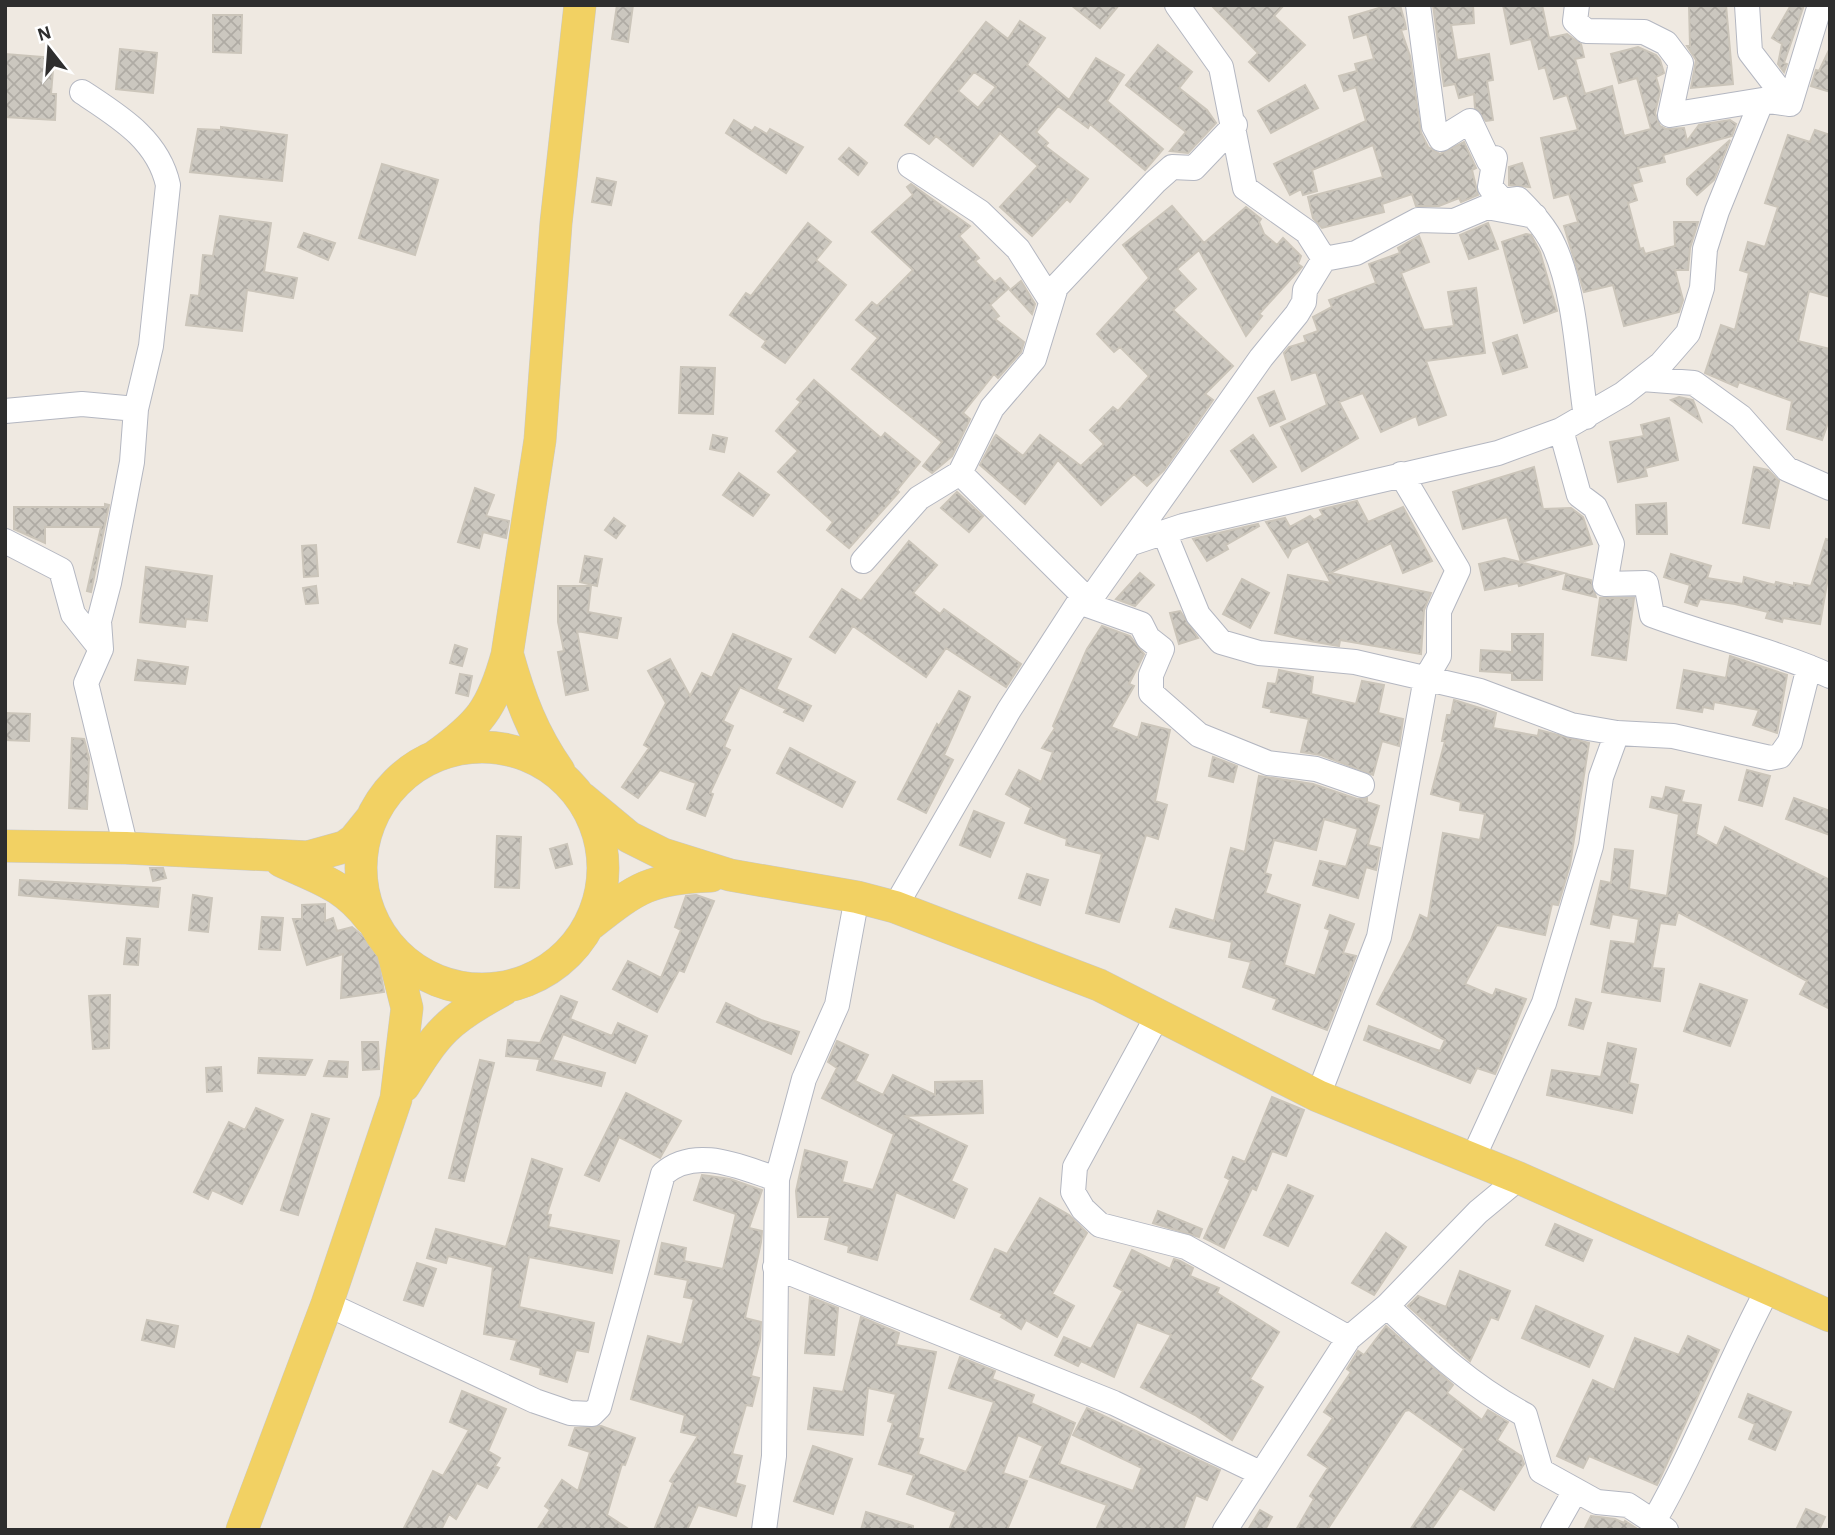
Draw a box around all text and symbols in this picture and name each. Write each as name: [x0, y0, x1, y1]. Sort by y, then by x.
north arrow: [14, 14, 84, 84]
text: N: [35, 23, 54, 45]

